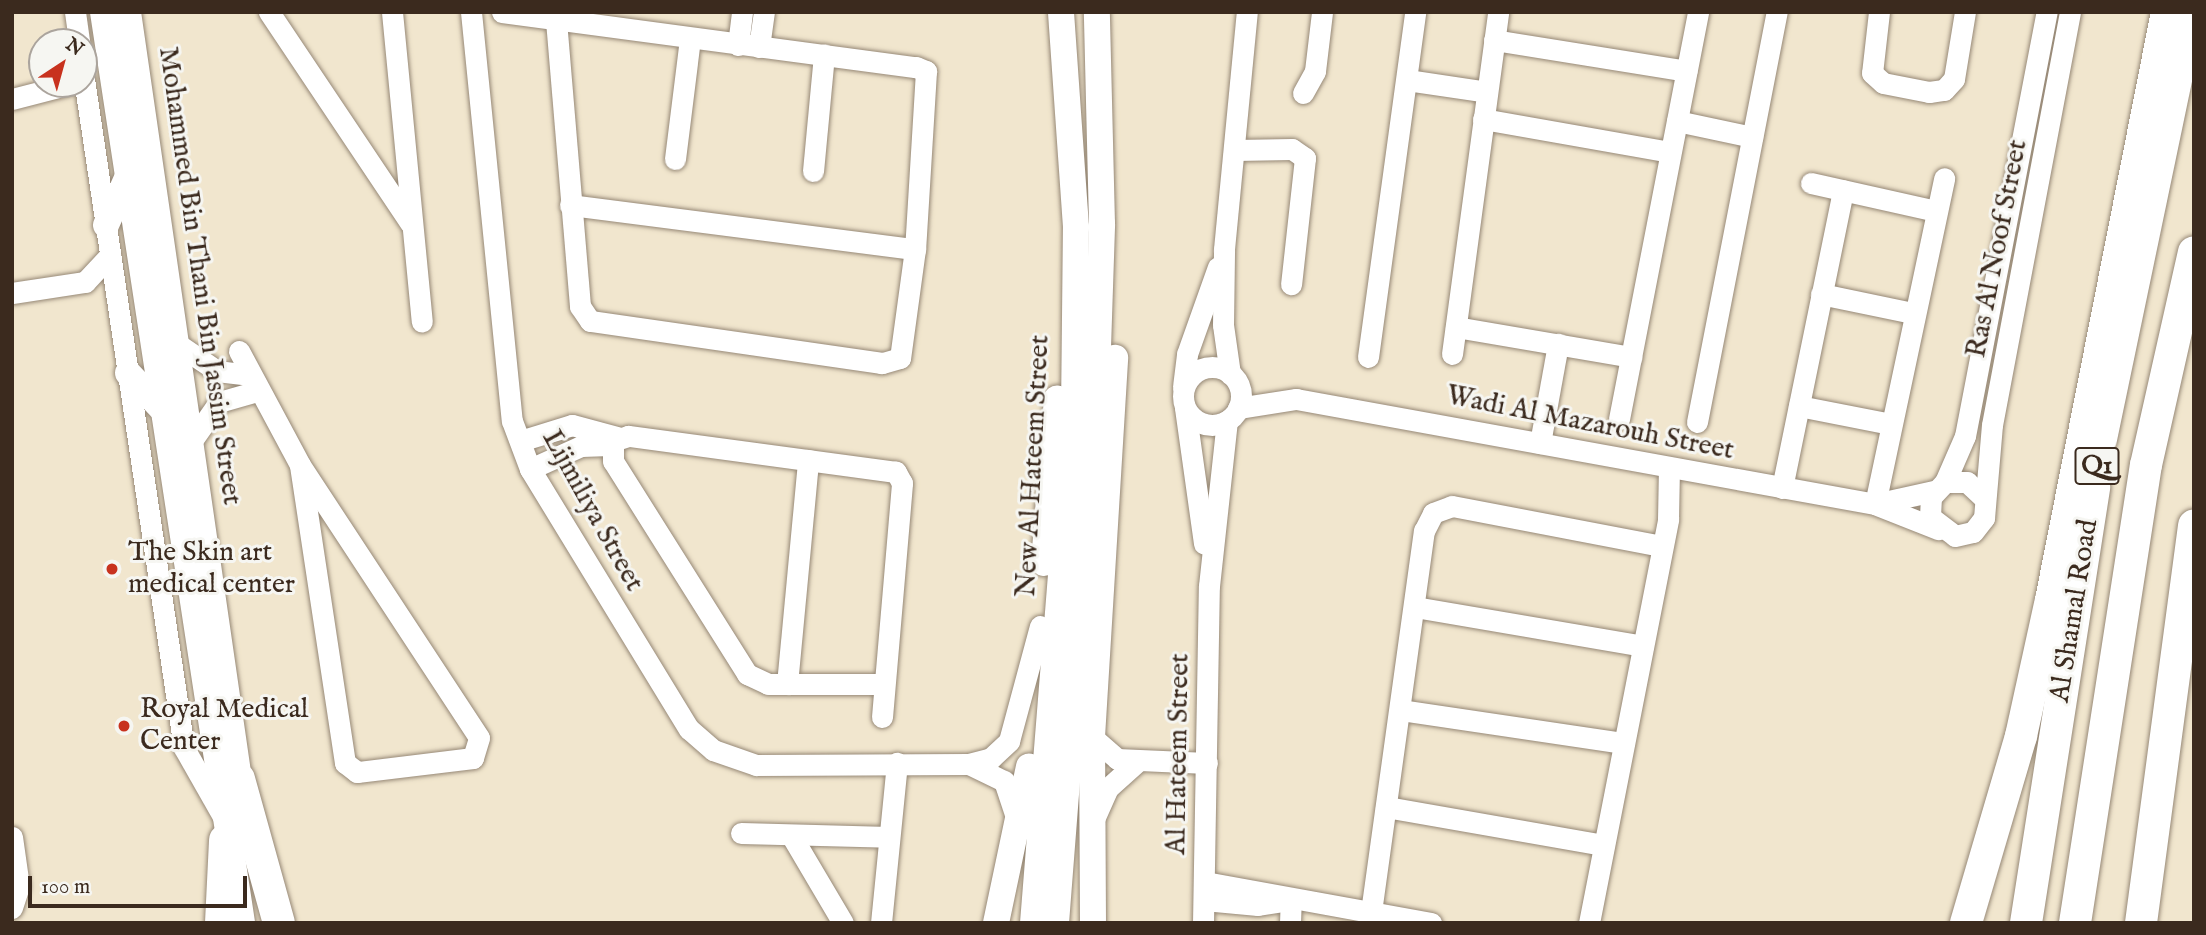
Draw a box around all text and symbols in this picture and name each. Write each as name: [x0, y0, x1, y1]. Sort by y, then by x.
north arrow: [28, 28, 98, 98]
text: N: [60, 33, 88, 62]
street label: Mohammed Bin Thani Bin Jassim Street: [150, 45, 248, 507]
street label: Ras Al Noof Street: [1960, 137, 2036, 361]
street label: New Al Hateem Street: [1010, 334, 1058, 598]
street label: Wadi Al Mazarouh Street: [1443, 380, 1737, 468]
street label: Lijmiliya Street: [534, 424, 650, 598]
road number: Q1: [2074, 444, 2120, 488]
street label: Al Shamal Road: [2044, 517, 2106, 705]
place label: The Skin art medical center: [128, 536, 295, 602]
marker: The Skin art medical center: [102, 559, 122, 579]
street label: Al Hateem Street: [1160, 653, 1198, 855]
place label: Royal Medical Center: [140, 693, 308, 759]
marker: Royal Medical Center: [114, 716, 134, 736]
scale bar: [32, 862, 250, 906]
text: 100 m: [41, 874, 90, 901]

